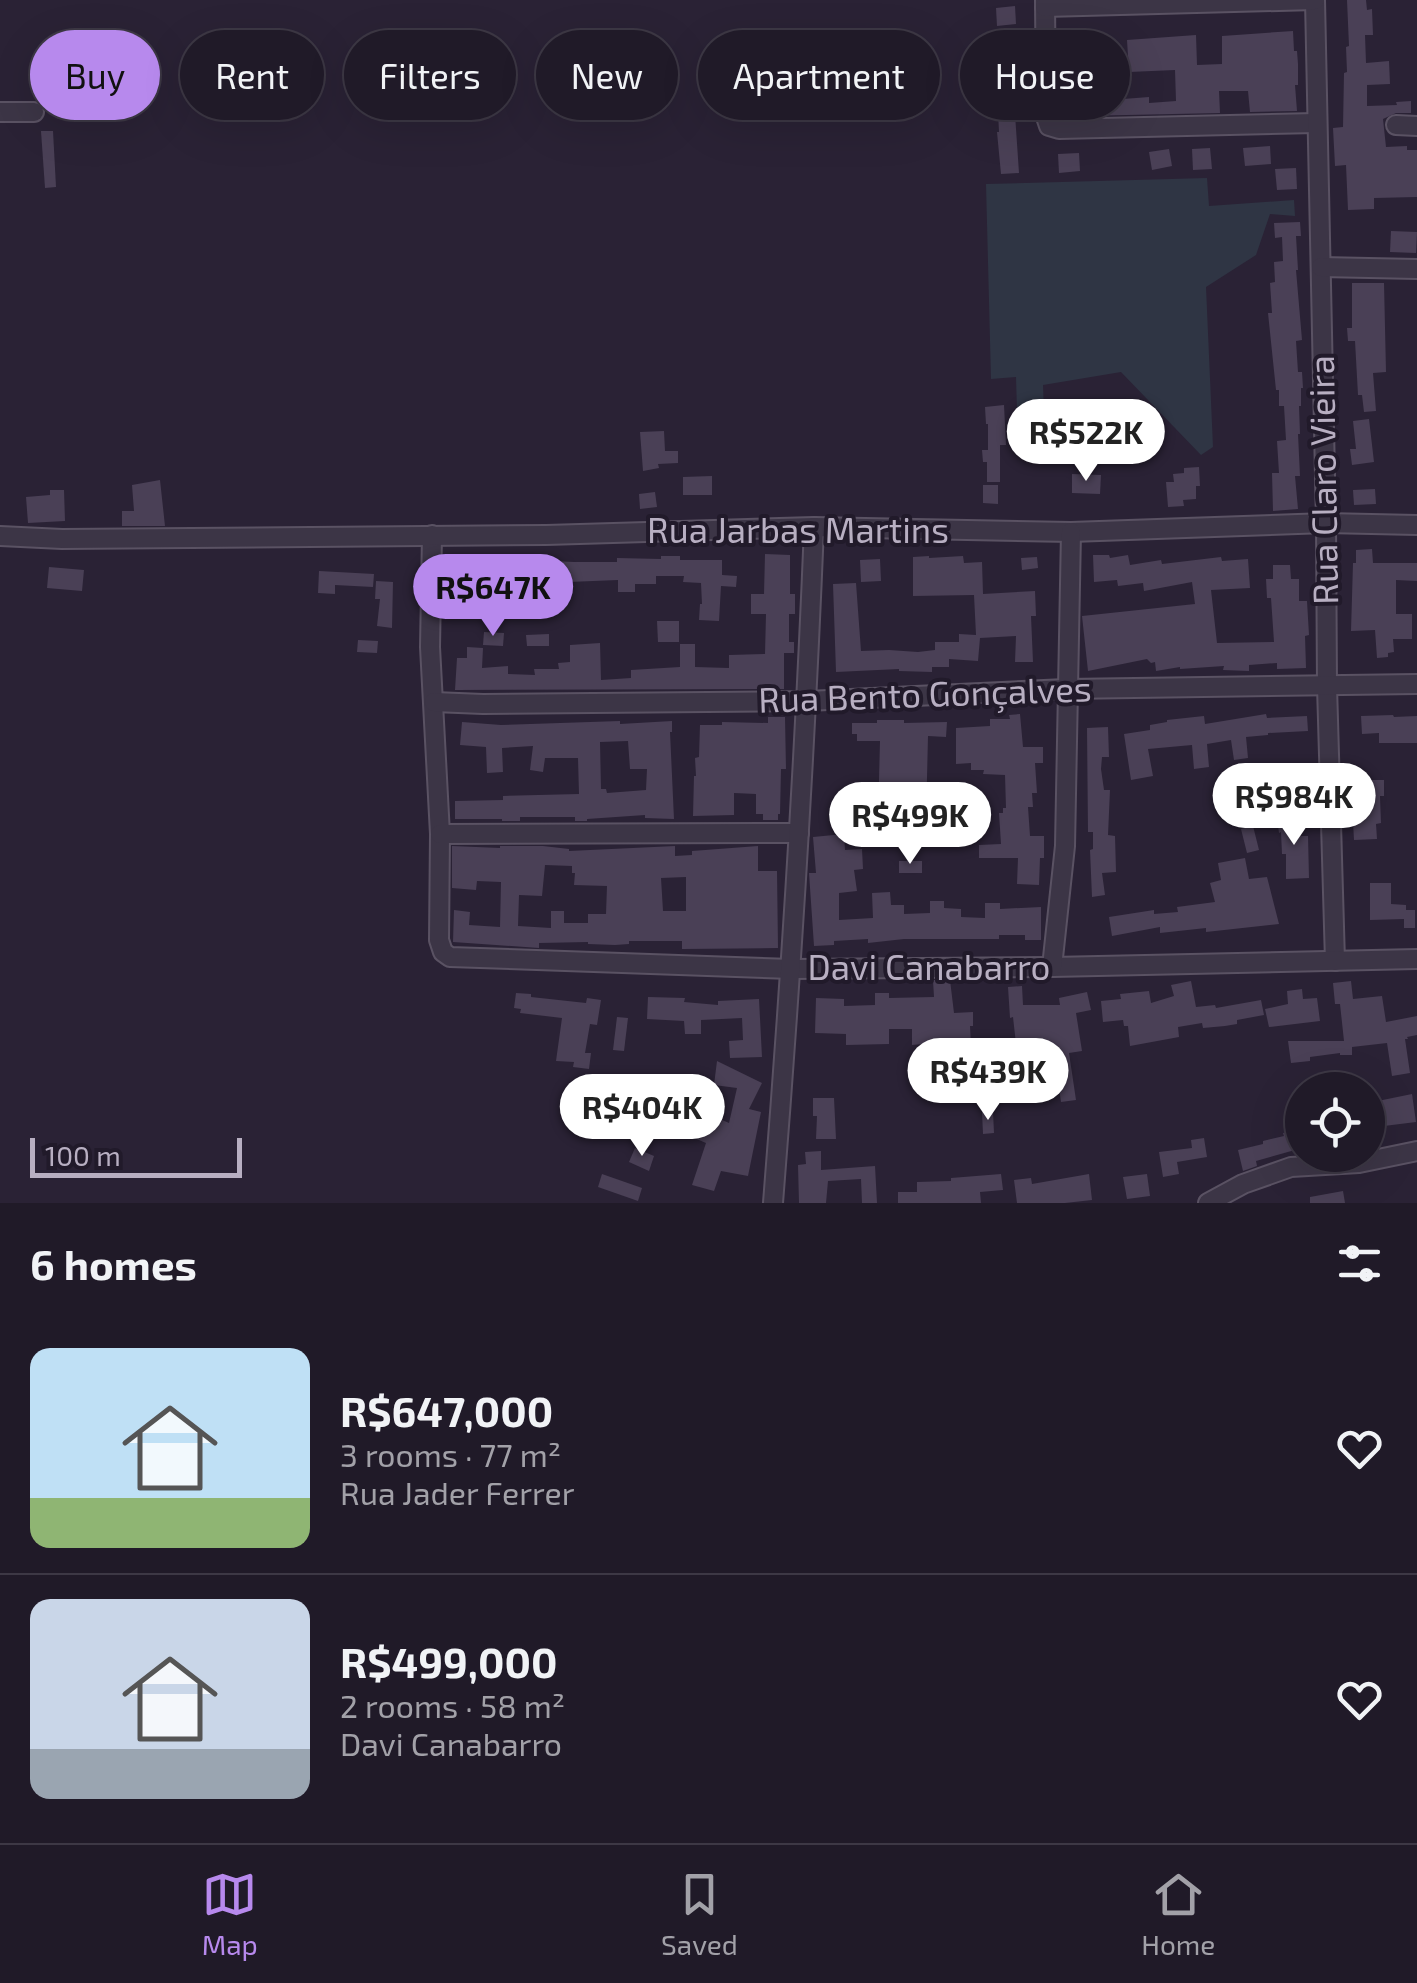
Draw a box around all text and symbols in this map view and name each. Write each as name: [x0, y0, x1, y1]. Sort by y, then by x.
chip: Buy: [30, 30, 160, 120]
chip: Rent: [180, 30, 324, 120]
chip: Filters: [344, 30, 516, 120]
chip: New: [536, 30, 678, 120]
chip: Apartment: [698, 30, 940, 120]
chip: House: [960, 30, 1130, 120]
street label: Rua Claro Vieira: [1299, 355, 1345, 605]
pin: R$522K: [1005, 399, 1167, 484]
text: R$522K: [1029, 412, 1143, 450]
street label: Rua Jarbas Martins: [647, 508, 949, 550]
pin: R$647K: [412, 554, 574, 639]
text: R$647K: [435, 567, 551, 605]
street label: Rua Bento Gonçalves: [758, 666, 1092, 722]
pin: R$984K: [1213, 763, 1375, 848]
text: R$984K: [1235, 776, 1353, 814]
pin: R$499K: [829, 782, 991, 867]
text: R$499K: [851, 795, 969, 833]
street label: Davi Canabarro: [808, 945, 1050, 987]
pin: R$439K: [907, 1038, 1069, 1123]
text: R$439K: [930, 1051, 1046, 1089]
map controls: [1285, 1072, 1385, 1172]
button: locate: [1285, 1072, 1385, 1172]
pin: R$404K: [561, 1074, 723, 1159]
text: R$404K: [582, 1087, 702, 1125]
scale bar: [30, 1133, 242, 1178]
text: 100 m: [45, 1138, 121, 1172]
icon: filters: [1332, 1236, 1387, 1291]
text: 6 homes: [30, 1238, 197, 1288]
text: R$647,000: [340, 1385, 553, 1435]
icon: home: [110, 1388, 230, 1508]
icon: heart: [1332, 1421, 1387, 1476]
text: 3 rooms · 77 m²: [340, 1435, 561, 1473]
text: Rua Jader Ferrer: [340, 1473, 575, 1511]
text: R$499,000: [340, 1636, 558, 1686]
icon: home: [110, 1639, 230, 1759]
icon: heart: [1332, 1672, 1387, 1727]
text: 2 rooms · 58 m²: [340, 1686, 565, 1724]
text: Davi Canabarro: [340, 1724, 562, 1762]
tab: Map: [202, 1867, 258, 1961]
tab: Saved: [661, 1867, 738, 1961]
tab: Home: [1141, 1867, 1215, 1961]

